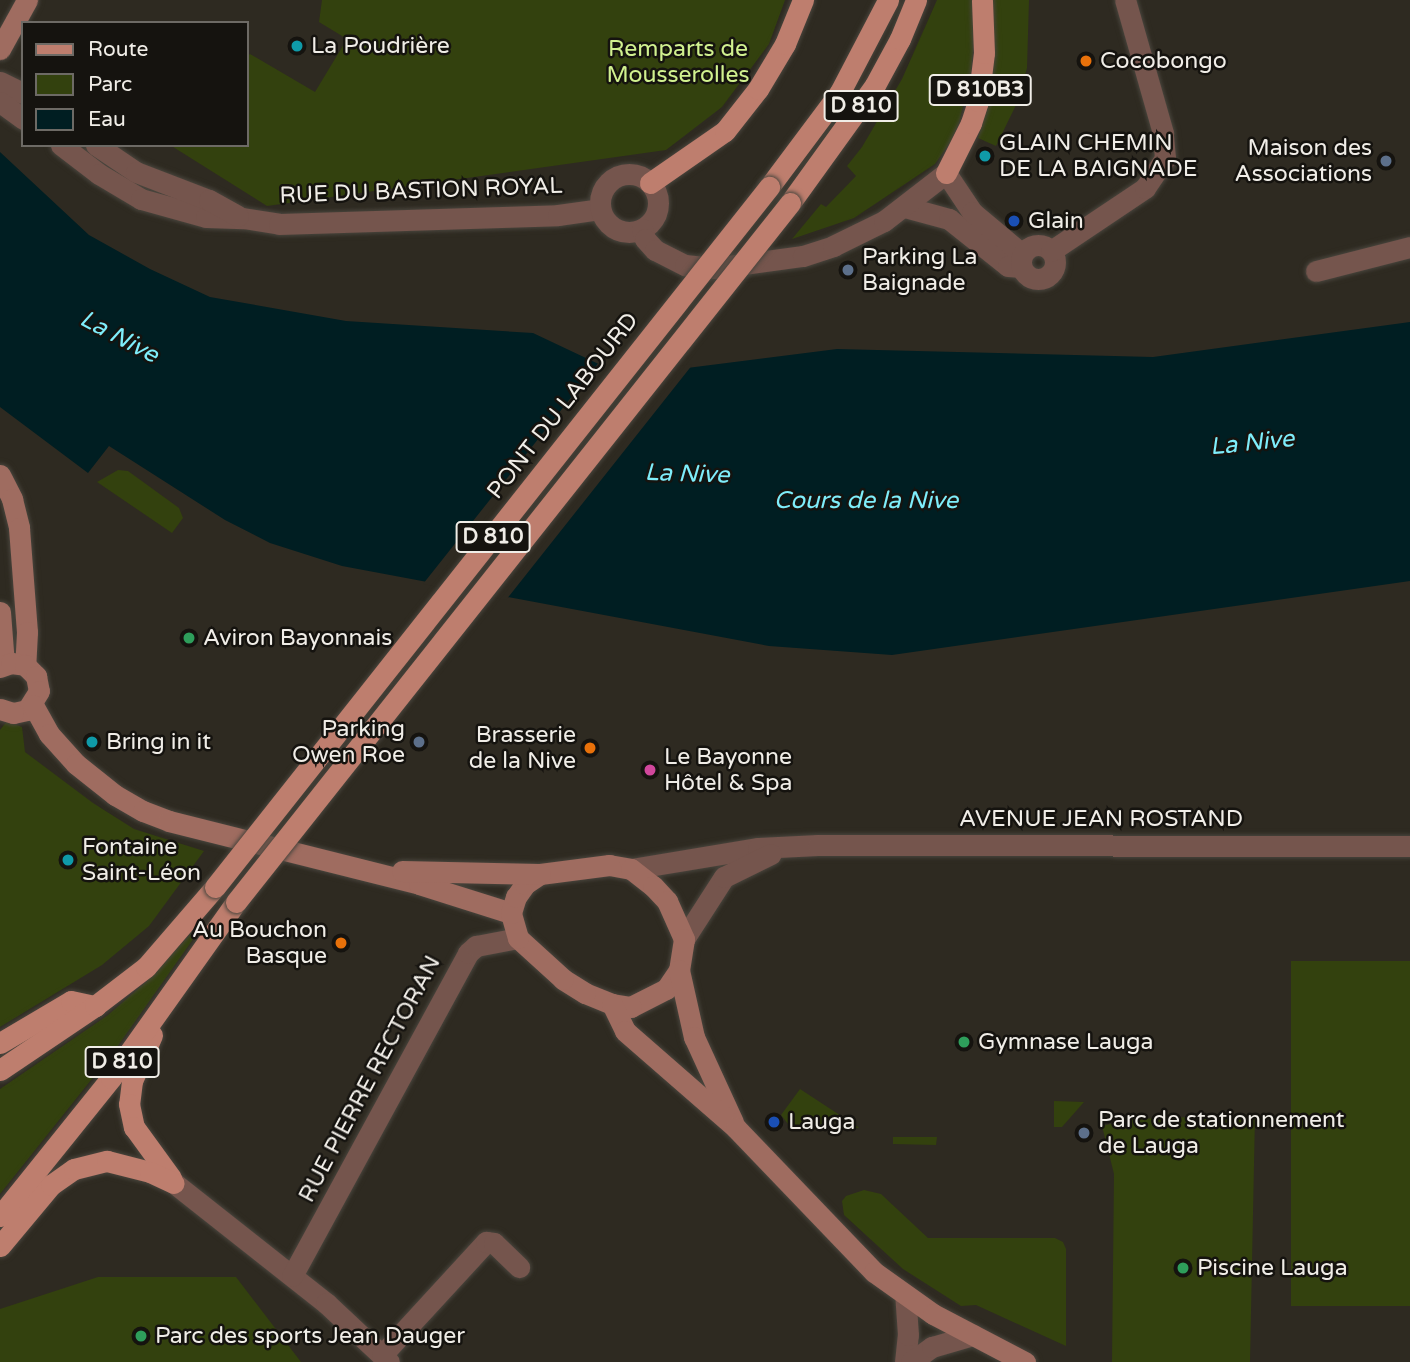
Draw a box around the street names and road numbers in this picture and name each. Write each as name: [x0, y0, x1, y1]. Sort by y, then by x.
road number: D 810B3: [928, 72, 1032, 108]
road number: D 810: [822, 88, 900, 124]
street label: RUE DU BASTION ROYAL: [279, 172, 563, 210]
street label: PONT DU LABOURD: [482, 307, 644, 505]
road number: D 810: [454, 520, 532, 554]
street label: AVENUE JEAN ROSTAND: [959, 805, 1243, 833]
street label: RUE PIERRE RECTORAN: [293, 951, 447, 1207]
road number: D 810: [83, 1044, 160, 1080]

